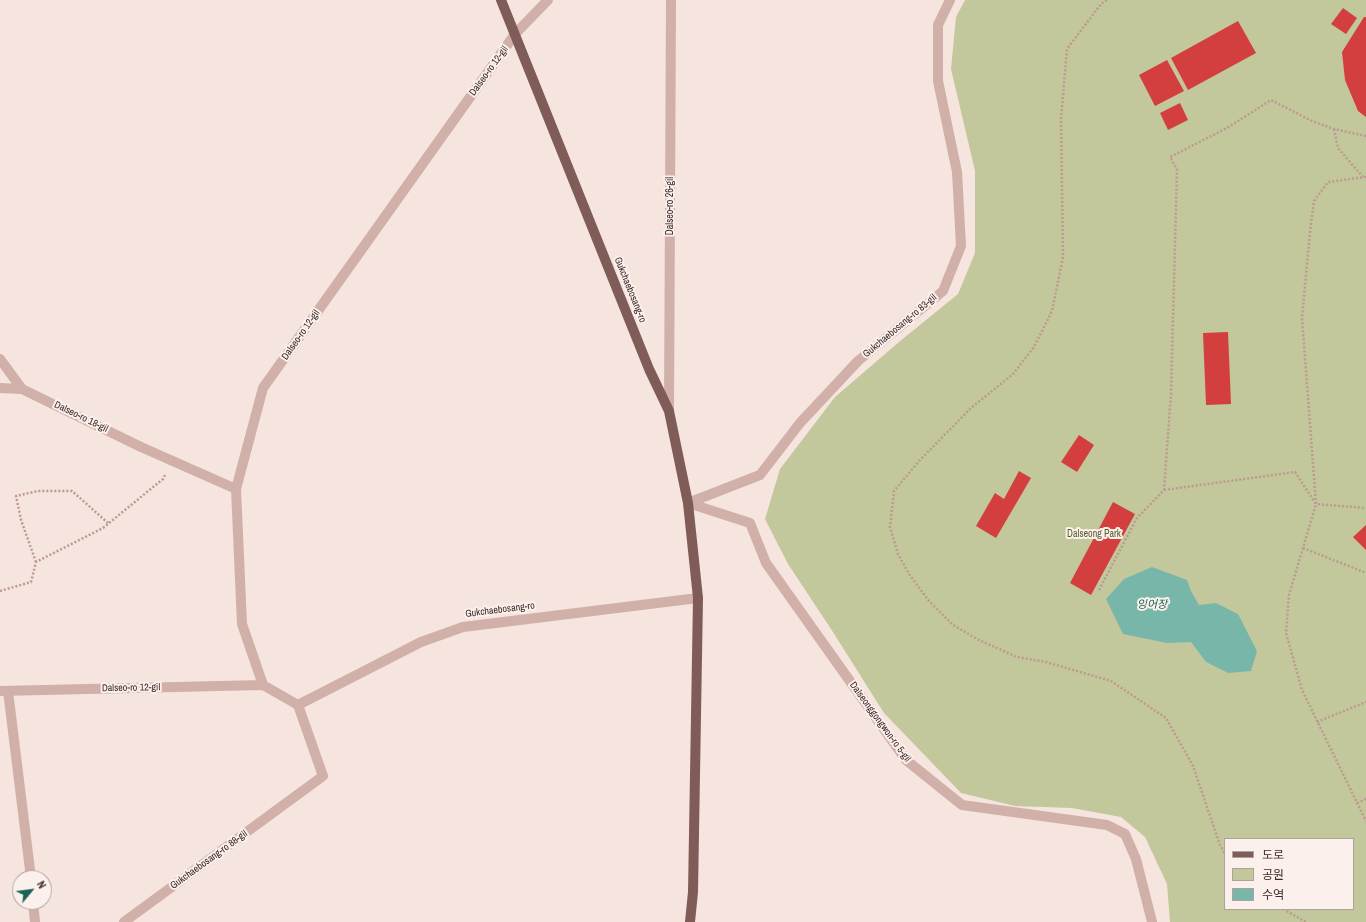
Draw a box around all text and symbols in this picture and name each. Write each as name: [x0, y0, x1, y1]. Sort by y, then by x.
street label: Dalseo-ro 12-gil: [467, 44, 511, 98]
street label: Dalseo-ro 26-gil: [664, 177, 676, 235]
street label: Gukchaebosang-ro: [611, 255, 649, 325]
street label: Gukchaebosang-ro 83-gil: [861, 292, 939, 360]
street label: Dalseo-ro 12-gil: [279, 308, 323, 362]
street label: Dalseo-ro 18-gil: [52, 399, 110, 435]
park label: Dalseong Park: [1067, 528, 1121, 540]
water label: 잉어장: [1137, 598, 1167, 612]
street label: Gukchaebosang-ro: [465, 600, 535, 620]
street label: Dalseonggongwon-ro 5-gil: [847, 680, 913, 764]
street label: Dalseo-ro 12-gil: [102, 681, 160, 695]
street label: Gukchaebosang-ro 88-gil: [168, 828, 250, 892]
legend: [1224, 838, 1354, 910]
text: 도로: [1262, 847, 1284, 863]
text: 공원: [1262, 867, 1284, 883]
north arrow: [12, 870, 52, 910]
text: N: [34, 878, 49, 891]
text: 수역: [1262, 887, 1284, 903]

